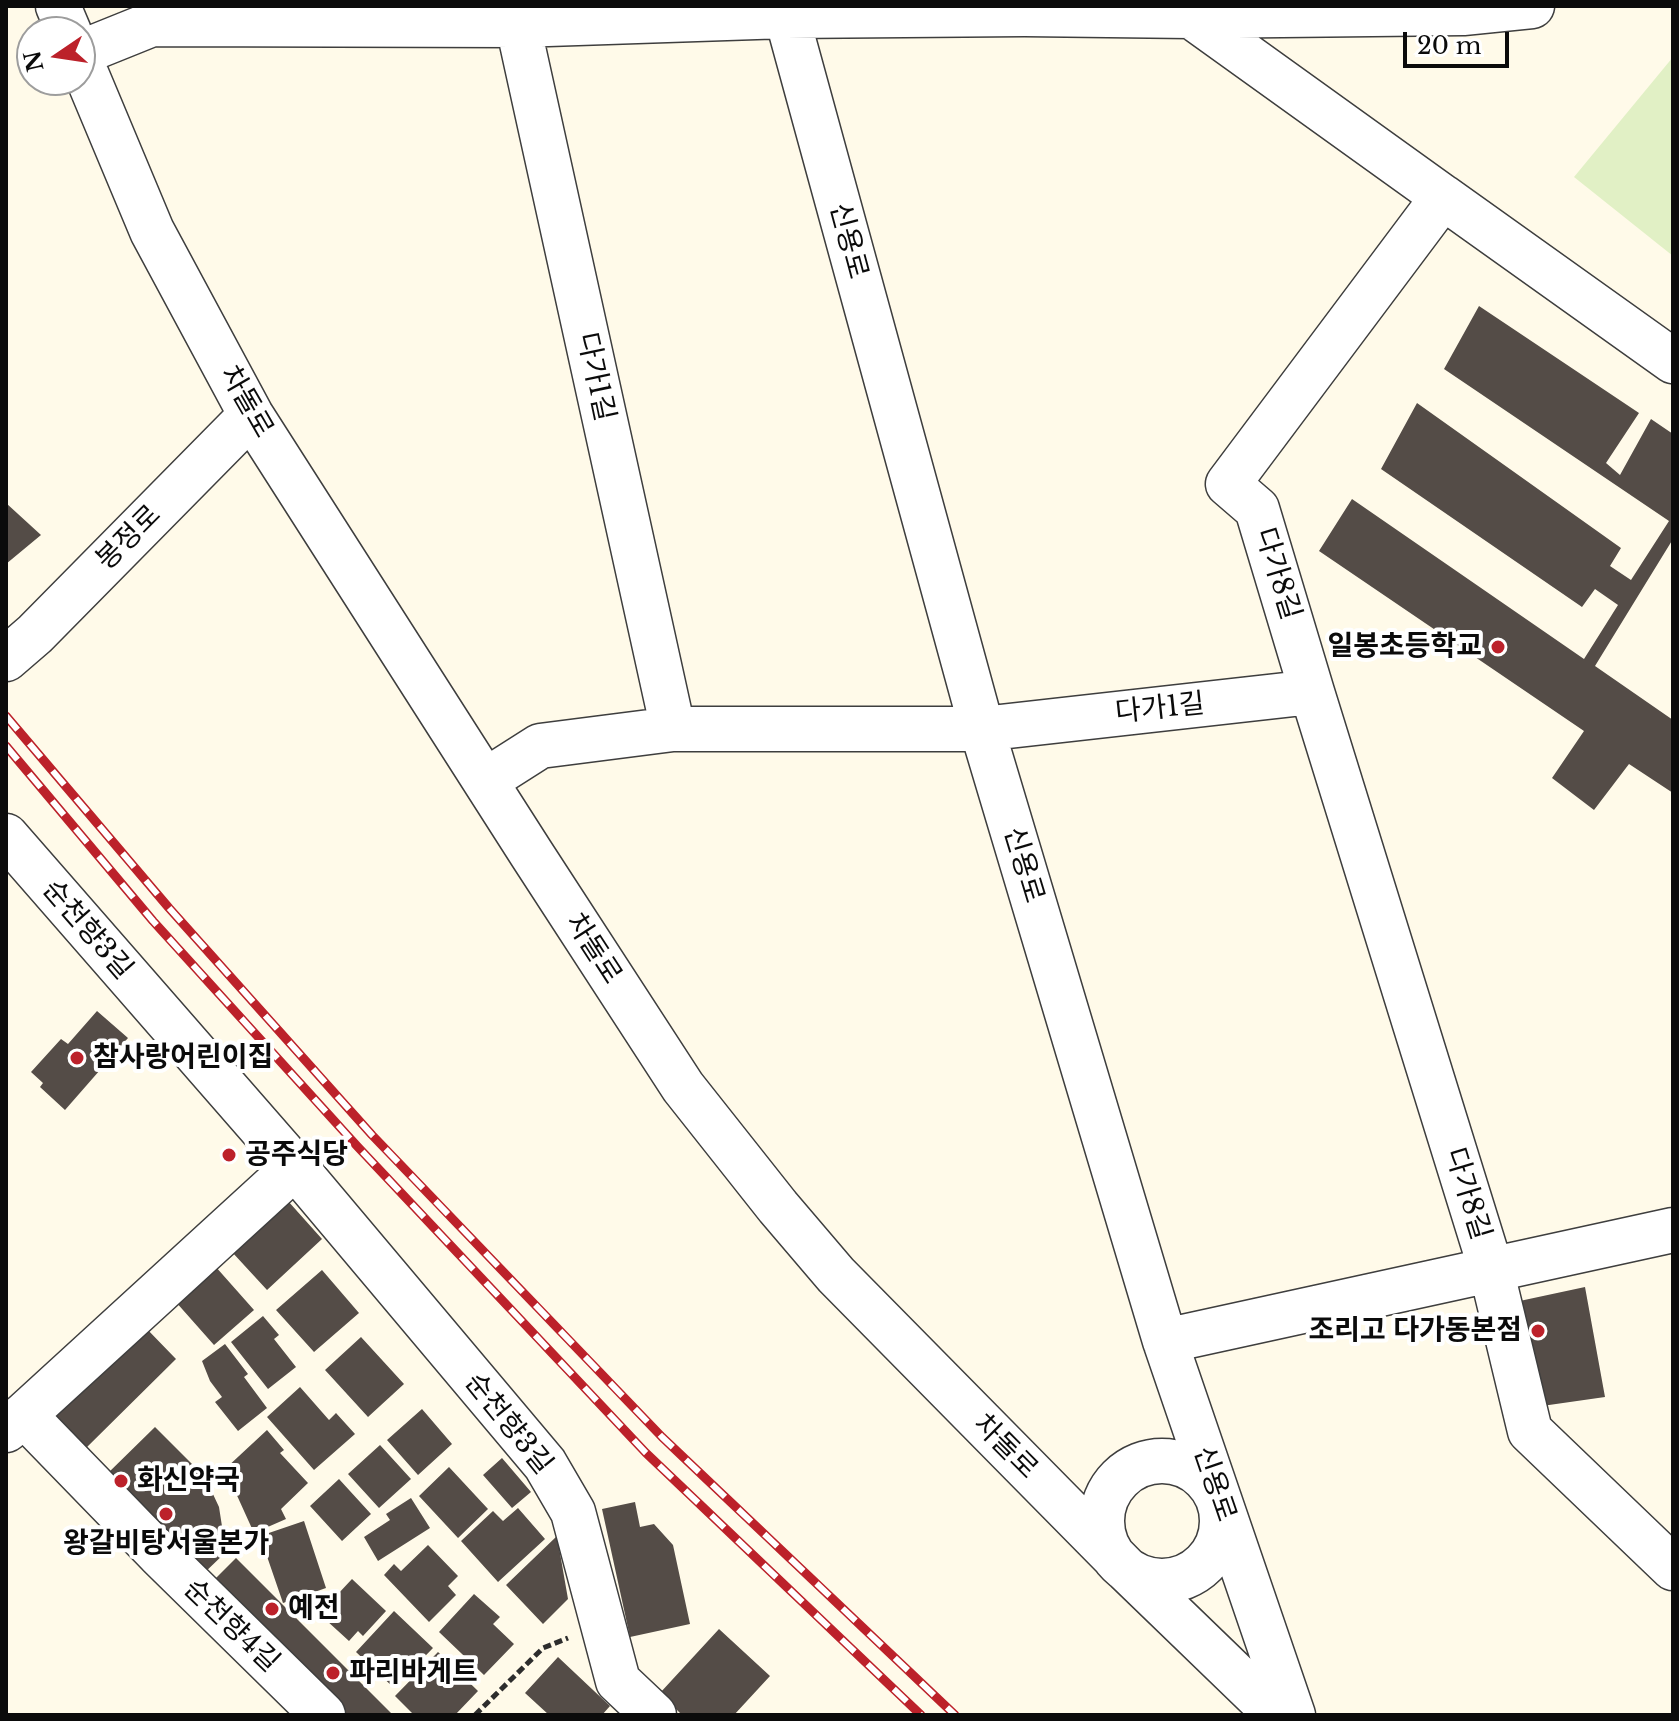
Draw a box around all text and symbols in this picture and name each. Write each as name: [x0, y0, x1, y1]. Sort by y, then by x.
north arrow: [16, 16, 96, 96]
scale bar: [1407, 16, 1513, 66]
text: 20 m: [1417, 31, 1482, 60]
text: N: [19, 48, 50, 74]
street label: 신용로: [822, 199, 874, 283]
street label: 다가1길: [569, 330, 621, 424]
street label: 차돌로: [212, 360, 280, 444]
street label: 봉정로: [90, 499, 168, 577]
street label: 다가8길: [1247, 524, 1307, 624]
place label: 일봉초등학교: [1327, 630, 1482, 664]
marker: 일봉초등학교: [1489, 638, 1507, 656]
street label: 다가1길: [1114, 688, 1206, 730]
street label: 신용로: [996, 823, 1050, 907]
street label: 순천향3길: [35, 874, 139, 986]
street label: 차돌로: [558, 907, 628, 991]
place label: 참사랑어린이집: [93, 1041, 273, 1075]
marker: 참사랑어린이집: [68, 1049, 86, 1067]
place label: 공주식당: [245, 1138, 348, 1172]
street label: 다가8길: [1437, 1144, 1497, 1244]
marker: 공주식당: [220, 1146, 238, 1164]
place label: 조리고 다가동본점: [1308, 1314, 1522, 1348]
marker: 조리고 다가동본점: [1529, 1322, 1547, 1340]
street label: 순천향3길: [457, 1367, 559, 1481]
street label: 차돌로: [966, 1408, 1044, 1486]
street label: 신용로: [1186, 1442, 1242, 1526]
place label: 화신약국: [137, 1464, 240, 1498]
marker: 화신약국: [112, 1472, 130, 1490]
marker: 왕갈비탕서울본가: [157, 1505, 175, 1523]
place label: 왕갈비탕서울본가: [63, 1527, 269, 1561]
street label: 순천향4길: [176, 1572, 286, 1680]
place label: 예전: [288, 1592, 340, 1626]
marker: 예전: [263, 1600, 281, 1618]
place label: 파리바게트: [349, 1656, 478, 1690]
marker: 파리바게트: [324, 1664, 342, 1682]

